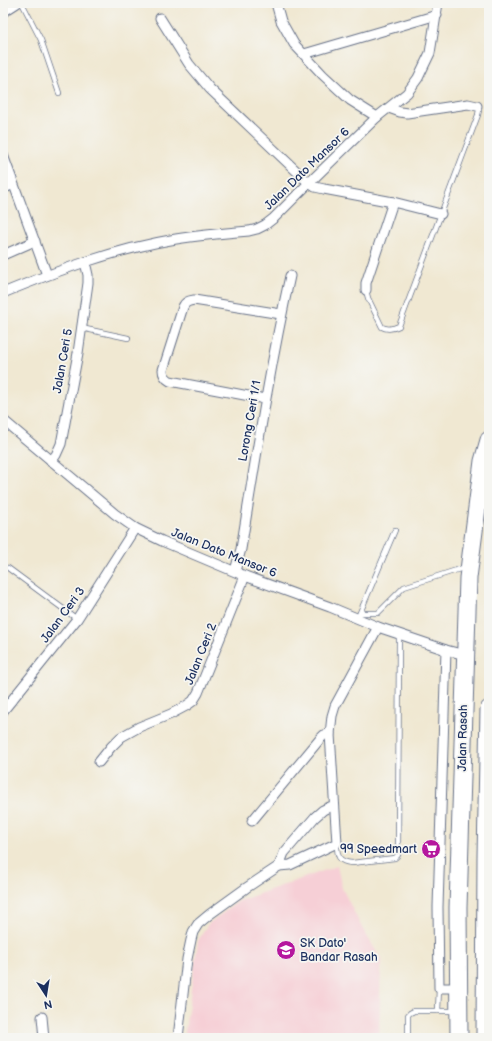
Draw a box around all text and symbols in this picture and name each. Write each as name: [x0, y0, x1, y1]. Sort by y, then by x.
street label: Jalan Dato Mansor 6: [261, 125, 353, 213]
street label: Jalan Ceri 5: [50, 328, 76, 394]
street label: Lorong Ceri 1/1: [235, 379, 265, 463]
street label: Jalan Dato Mansor 6: [169, 525, 279, 581]
street label: Jalan Ceri 3: [38, 584, 88, 646]
street label: Jalan Ceri 2: [182, 621, 220, 687]
street label: Jalan Rasah: [455, 704, 471, 772]
supermarket icon: 99 Speedmart: [420, 838, 442, 860]
place label: 99 Speedmart: [340, 842, 417, 857]
place label: SK Dato' Bandar Rasah: [300, 936, 378, 965]
school or university icon: SK Dato' Bandar Rasah: [275, 939, 297, 961]
north arrow: [26, 975, 66, 1015]
text: N: [43, 997, 53, 1012]

